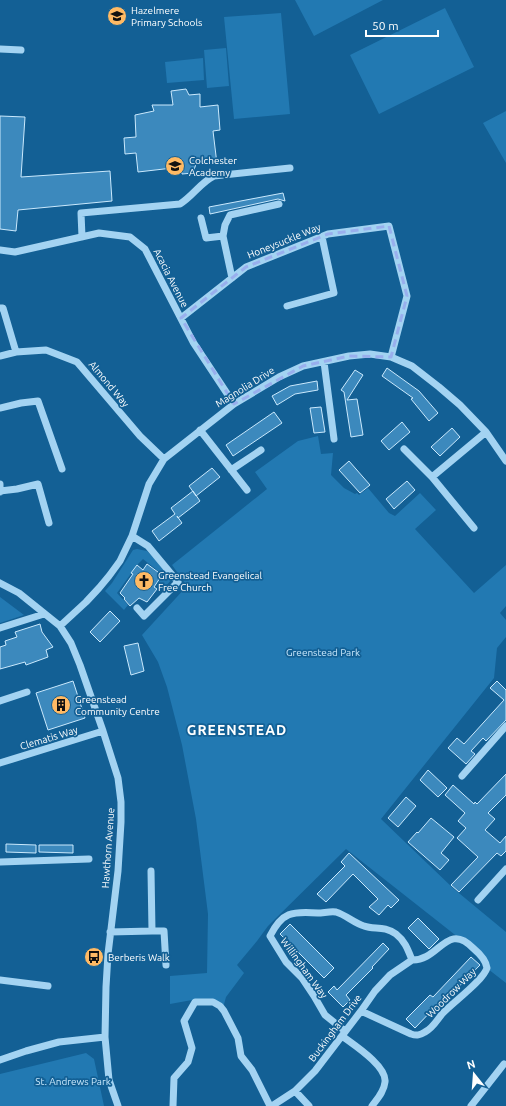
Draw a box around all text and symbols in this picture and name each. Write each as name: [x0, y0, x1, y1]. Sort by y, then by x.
school or university icon: Hazelmere Primary Schools: [106, 5, 128, 27]
place label: Hazelmere Primary Schools: [131, 5, 202, 28]
scale bar: [366, 12, 438, 38]
text: 50 m: [372, 19, 399, 32]
school or university icon: Colchester Academy: [164, 155, 186, 177]
place label: Colchester Academy: [189, 155, 237, 178]
street label: Honeysuckle Way: [246, 221, 322, 261]
street label: Acacia Avenue: [151, 247, 191, 309]
street label: Almond Way: [87, 359, 131, 409]
street label: Magnolia Drive: [214, 365, 276, 409]
church icon: Greenstead Evangelical Free Church: [133, 570, 155, 592]
place label: Greenstead Evangelical Free Church: [158, 570, 262, 593]
park label: Greenstead Park: [286, 647, 360, 658]
building icon: Greenstead Community Centre: [50, 694, 72, 716]
place label: Greenstead Community Centre: [75, 694, 160, 717]
district label: GREENSTEAD: [187, 722, 287, 738]
street label: Clematis Way: [19, 724, 79, 752]
street label: Hawthorn Avenue: [100, 807, 116, 889]
street label: Willingham Way: [278, 936, 330, 1000]
bus stop icon: Berberis Walk: [83, 946, 105, 968]
place label: Berberis Walk: [108, 952, 170, 963]
street label: Woodrow Way: [424, 966, 478, 1020]
street label: Buckingham Drive: [306, 992, 364, 1064]
north arrow: [454, 1054, 494, 1094]
text: N: [465, 1057, 477, 1071]
park label: St. Andrews Park: [35, 1076, 111, 1087]

